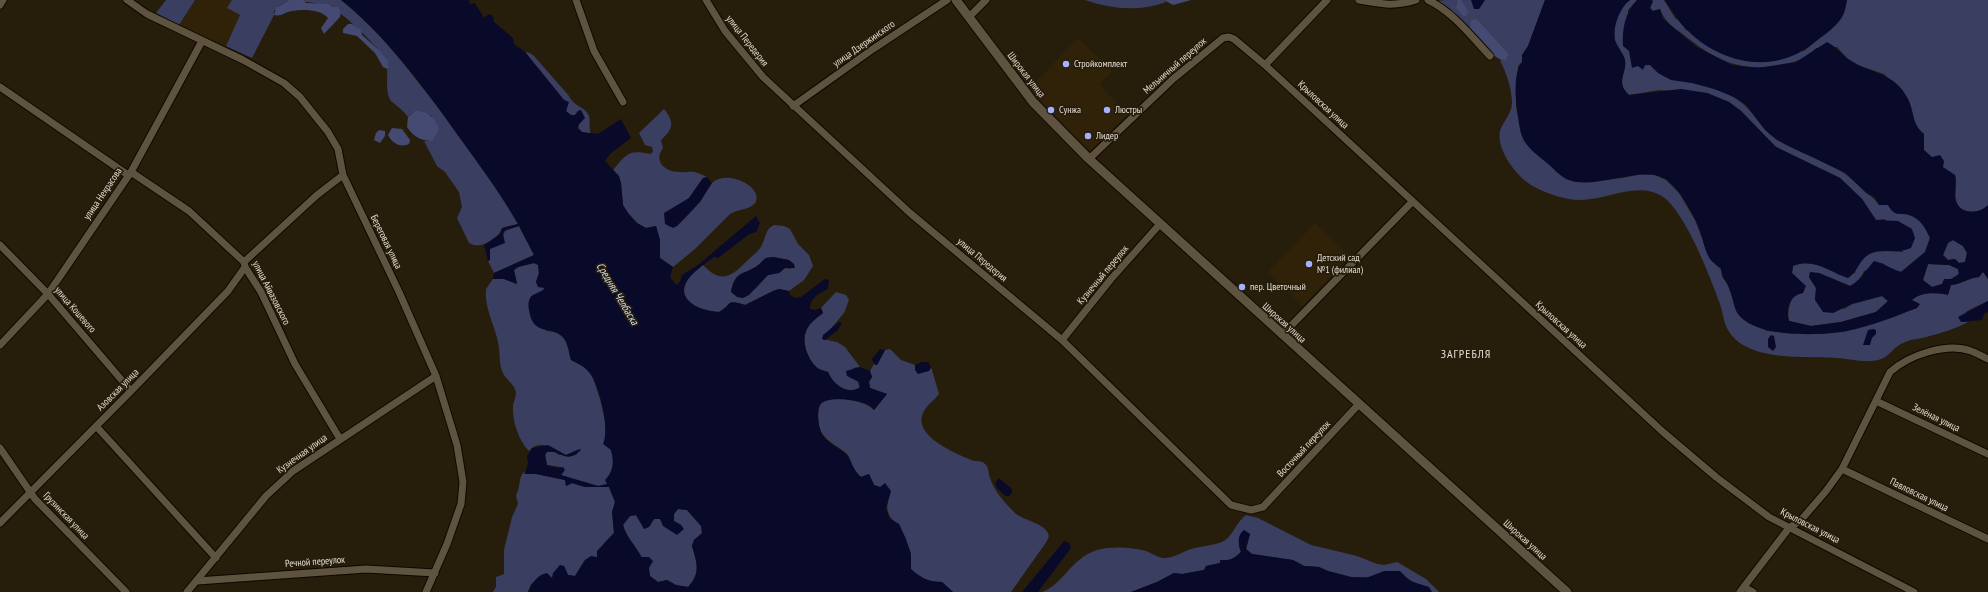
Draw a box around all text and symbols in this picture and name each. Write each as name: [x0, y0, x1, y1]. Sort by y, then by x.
street label: улица Передерия: [723, 13, 771, 69]
street label: улица Дзержинского: [831, 18, 897, 70]
street label: Мельничный переулок: [1141, 35, 1209, 97]
street label: Широкая улица: [1005, 50, 1047, 100]
place label: Стройкомплект: [1074, 58, 1127, 70]
marker: Стройкомплект: [1061, 59, 1071, 69]
street label: Крыловская улица: [1295, 78, 1351, 132]
place label: Сунжа: [1059, 104, 1081, 116]
place label: Люстры: [1115, 104, 1142, 116]
marker: Сунжа: [1046, 105, 1056, 115]
marker: Люстры: [1102, 105, 1112, 115]
place label: Лидер: [1096, 130, 1118, 142]
marker: Лидер: [1083, 131, 1093, 141]
street label: улица Некрасова: [81, 166, 125, 222]
street label: Береговая улица: [368, 213, 404, 271]
street label: улица Передерия: [955, 236, 1009, 284]
street label: Кузнечный переулок: [1075, 243, 1131, 307]
place label: Детский сад №1 (филиал): [1317, 252, 1363, 276]
street label: улица Айвазовского: [250, 259, 292, 327]
marker: Детский сад №1 (филиал): [1304, 259, 1314, 269]
water label: Средняя Челбаска: [593, 260, 641, 328]
place label: пер. Цветочный: [1250, 281, 1306, 293]
marker: пер. Цветочный: [1237, 282, 1247, 292]
street label: улица Кошевого: [52, 285, 98, 335]
street label: Крыловская улица: [1533, 299, 1589, 351]
street label: Широкая улица: [1260, 300, 1308, 346]
district label: ЗАГРЕБЛЯ: [1441, 348, 1491, 362]
street label: Азовская улица: [94, 366, 142, 414]
street label: Зелёная улица: [1910, 401, 1962, 435]
street label: Восточный переулок: [1275, 418, 1333, 480]
street label: Кузнечная улица: [274, 432, 330, 476]
street label: Павловская улица: [1888, 476, 1950, 514]
street label: Грузинская улица: [41, 490, 91, 542]
street label: Крыловская улица: [1778, 506, 1842, 546]
street label: Широкая улица: [1501, 517, 1549, 563]
street label: Речной переулок: [285, 554, 345, 570]

